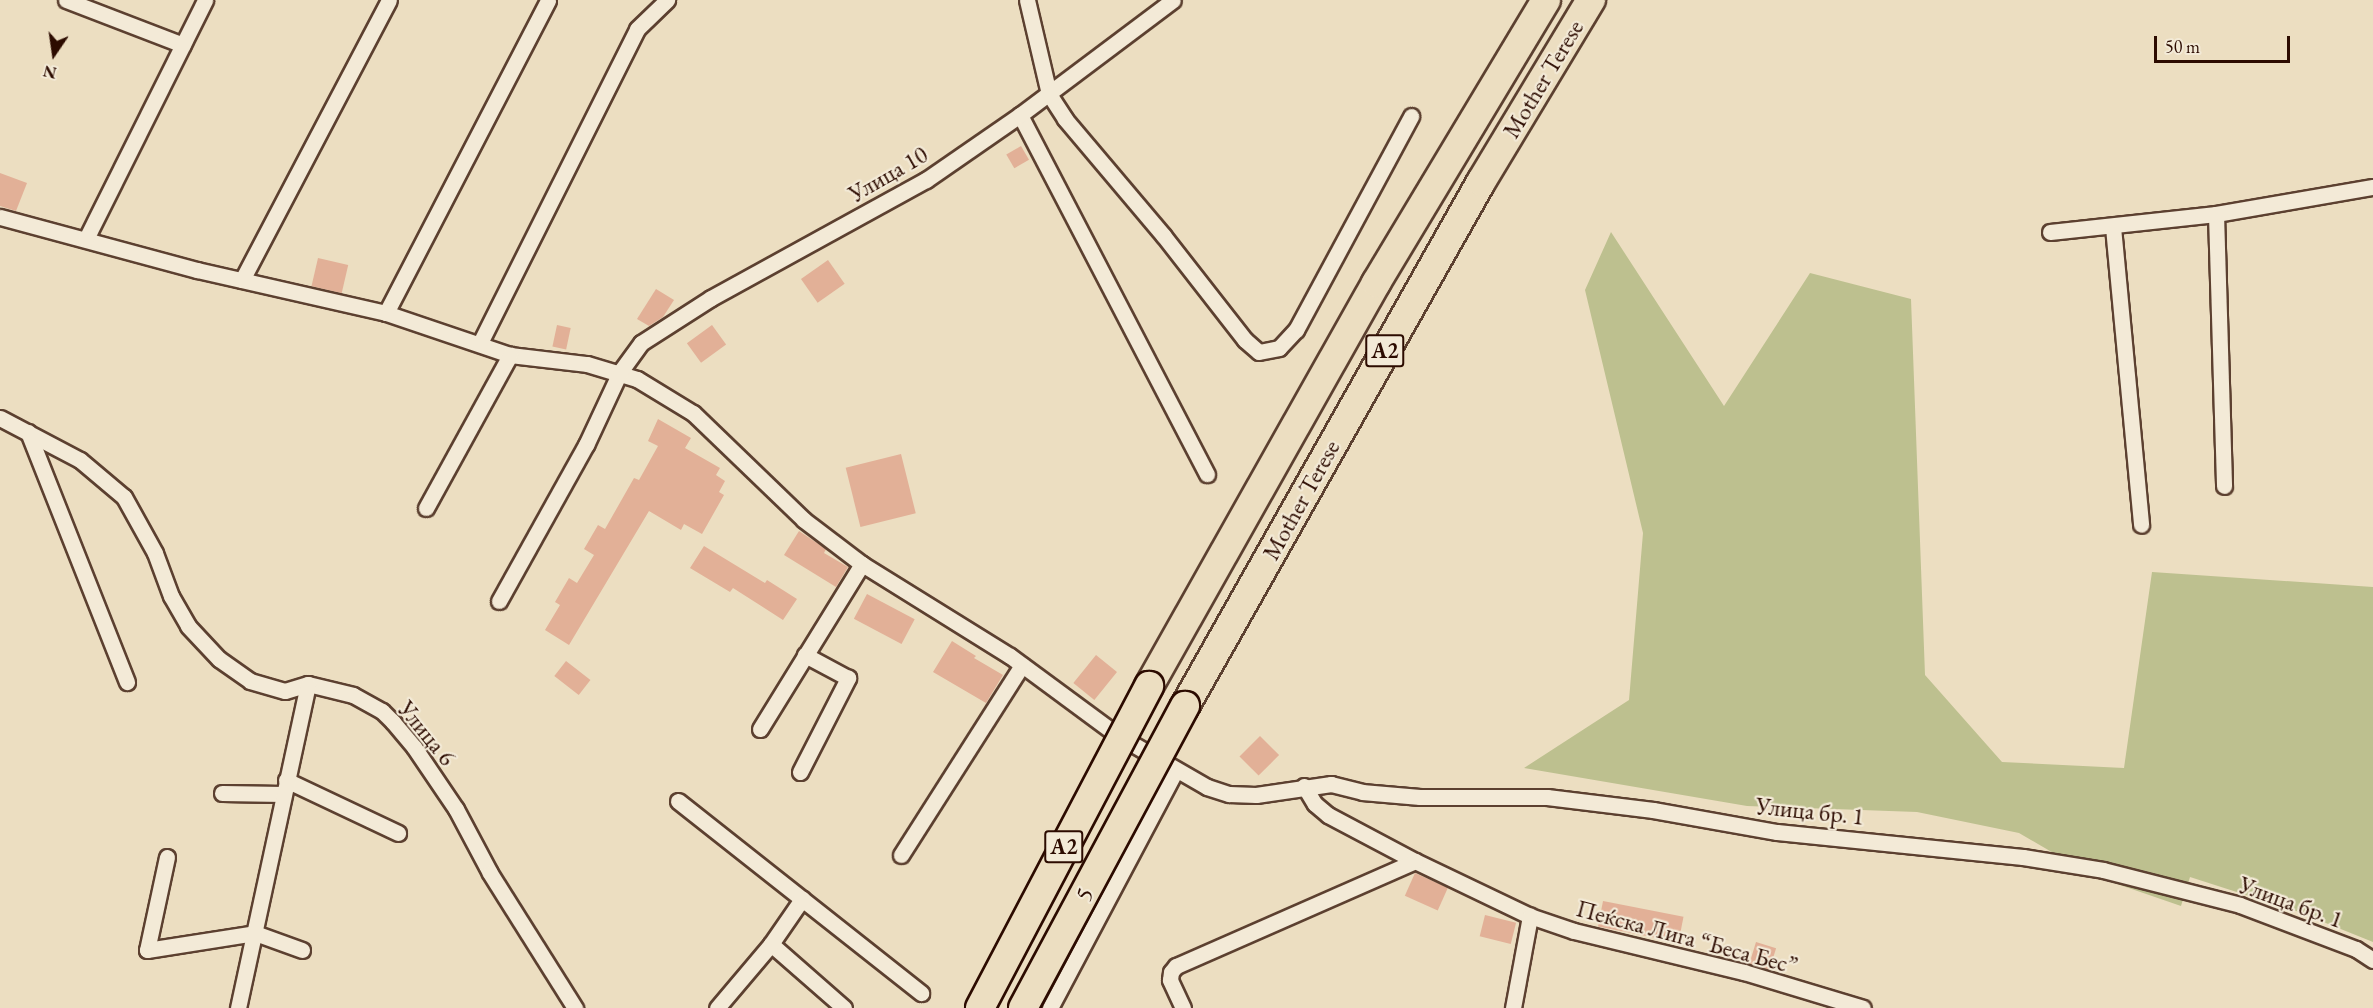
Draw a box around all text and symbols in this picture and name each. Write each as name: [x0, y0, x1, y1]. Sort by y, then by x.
street label: Mother Terese: [1497, 15, 1589, 143]
north arrow: [24, 24, 84, 84]
scale bar: [2157, 24, 2294, 62]
text: 50 m: [2165, 35, 2200, 58]
text: N: [41, 60, 59, 84]
street label: Улица 10: [843, 140, 933, 208]
road number: A2: [1364, 332, 1406, 370]
street label: Mother Terese: [1256, 435, 1346, 565]
street label: Улица 6: [392, 695, 462, 771]
street label: Улица бр. 1: [1754, 791, 1866, 831]
road number: A2: [1043, 828, 1085, 866]
street label: Улица бр. 1: [2235, 870, 2347, 934]
street label: 5: [1069, 882, 1099, 906]
street label: Пеќска Лига “Беса Бес”: [1573, 894, 1801, 980]

